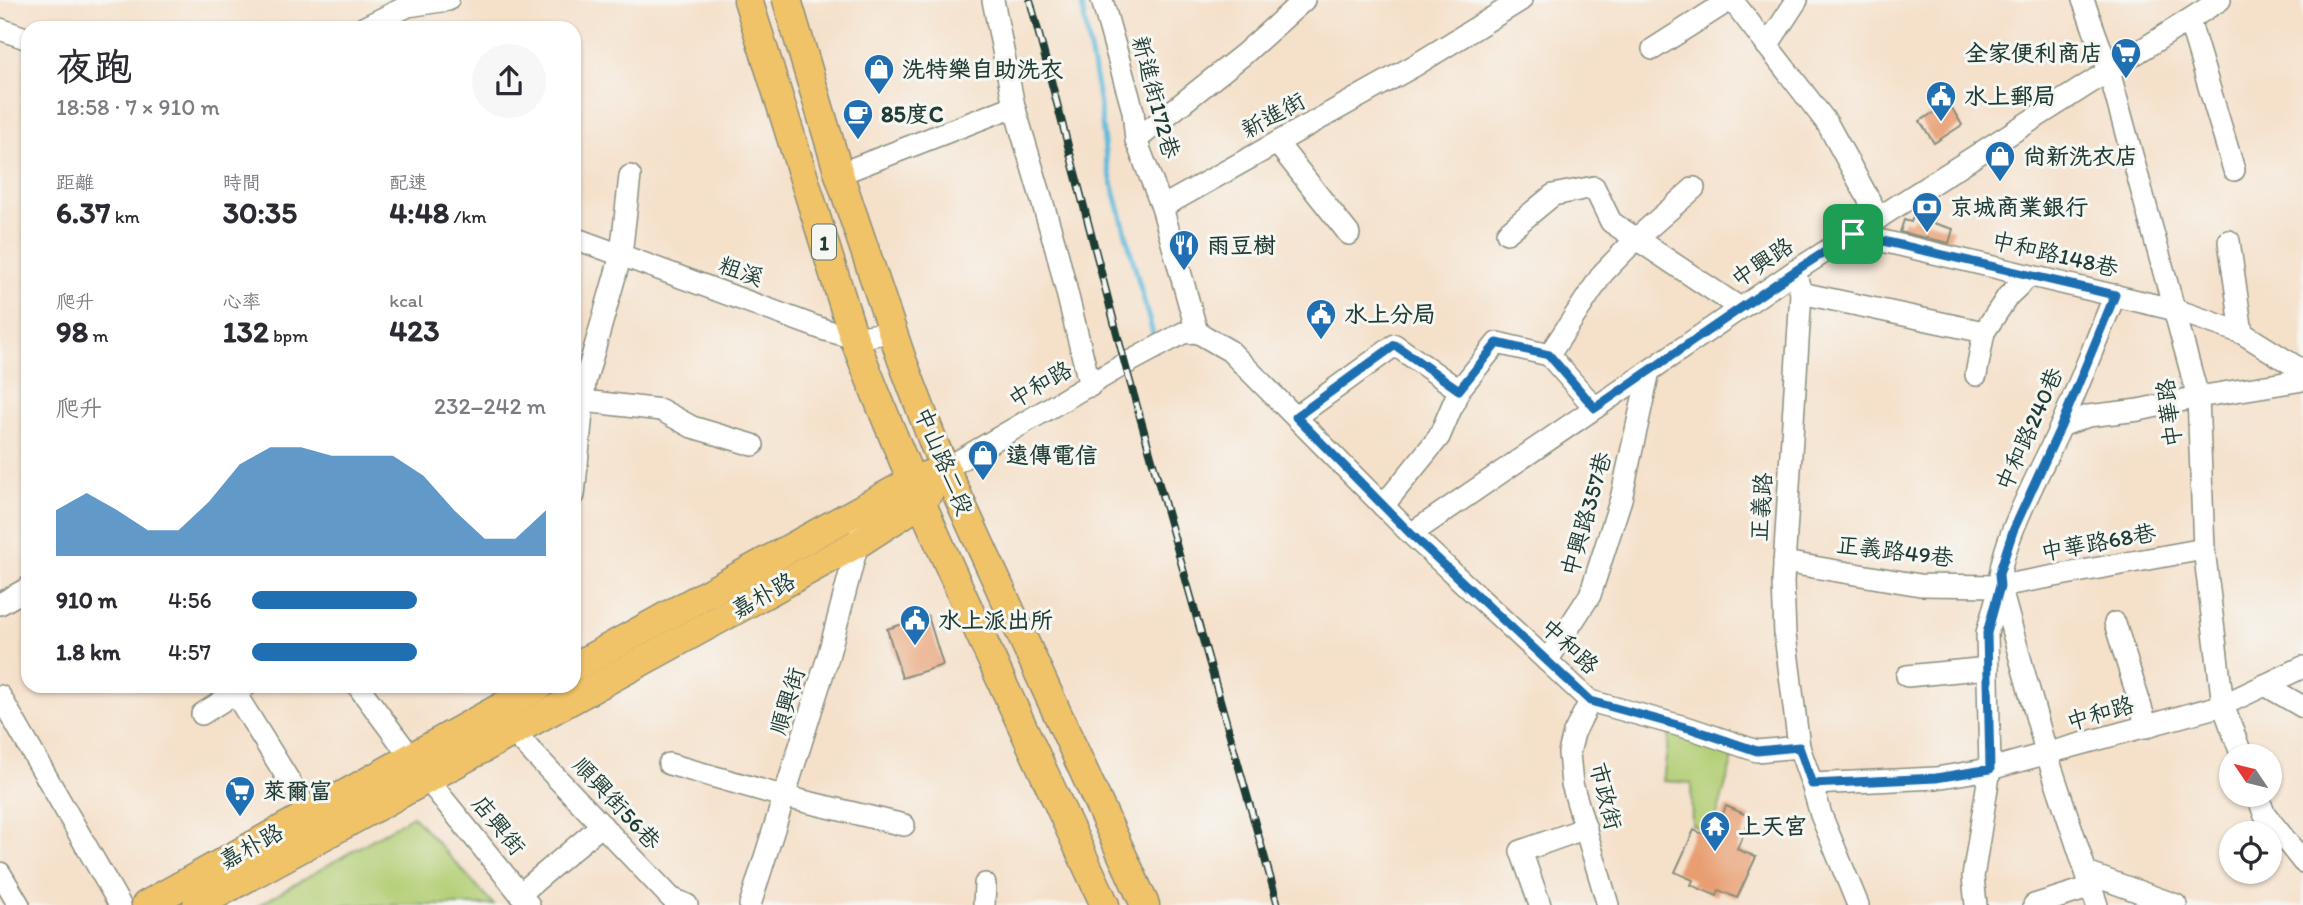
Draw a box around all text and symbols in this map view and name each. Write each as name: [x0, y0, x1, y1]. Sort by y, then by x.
street label: 新進街172巷: [1126, 32, 1186, 163]
supermarket icon: 全家便利商店: [2109, 36, 2143, 80]
place label: 全家便利商店: [1965, 39, 2103, 67]
text: 夜跑: [56, 44, 132, 90]
button: share: [472, 44, 546, 118]
shop icon: 洗特樂自助洗衣: [862, 52, 896, 96]
place label: 洗特樂自助洗衣: [902, 55, 1063, 83]
public building icon: 水上郵局: [1924, 79, 1958, 123]
place label: 水上郵局: [1964, 82, 2056, 110]
street label: 新進街: [1236, 86, 1310, 144]
text: 18:58 · 7 × 910 m: [56, 93, 220, 121]
cafe icon: 85度C: [841, 97, 875, 141]
place label: 85度C: [881, 100, 944, 128]
shop icon: 尚新洗衣店: [1983, 139, 2017, 183]
place label: 尚新洗衣店: [2023, 142, 2138, 170]
text: 距離: [56, 171, 94, 194]
text: 時間: [223, 171, 261, 194]
text: 配速: [389, 171, 427, 194]
bank icon: 京城商業銀行: [1910, 190, 1944, 234]
place label: 京城商業銀行: [1950, 193, 2088, 221]
text: 6.37: [56, 194, 110, 231]
text: 30:35: [223, 194, 297, 231]
text: 4:48: [389, 194, 449, 231]
pin: [1823, 204, 1883, 264]
text: km: [110, 205, 140, 228]
text: /km: [449, 205, 487, 228]
icon: arrive: [1834, 215, 1872, 253]
road number: 1: [812, 224, 836, 260]
street label: 中和路148巷: [1989, 226, 2122, 282]
restaurant icon: 雨豆樹: [1167, 228, 1201, 272]
place label: 雨豆樹: [1207, 231, 1276, 259]
street label: 中興路: [1726, 231, 1798, 293]
street label: 粗溪: [715, 250, 767, 292]
text: kcal: [389, 289, 423, 312]
text: 爬升: [56, 290, 94, 313]
text: 心率: [223, 290, 261, 313]
public building icon: 水上分局: [1304, 297, 1338, 341]
place label: 水上分局: [1344, 300, 1436, 328]
text: 423: [389, 312, 440, 349]
text: 98: [56, 313, 88, 350]
text: 132: [223, 313, 269, 350]
text: m: [88, 324, 108, 347]
text: bpm: [269, 324, 308, 347]
street label: 中和路: [1003, 355, 1077, 413]
street label: 中和路240巷: [1989, 362, 2069, 495]
street label: 中華路: [2151, 377, 2187, 449]
text: 232–242 m: [434, 392, 546, 420]
text: 爬升: [56, 394, 102, 422]
street label: 中山路二段: [909, 403, 979, 519]
shop icon: 遠傳電信: [966, 438, 1000, 482]
place label: 遠傳電信: [1006, 441, 1098, 469]
street label: 中興路357巷: [1555, 448, 1617, 579]
street label: 正義路: [1745, 472, 1777, 542]
street label: 中華路68巷: [2038, 518, 2159, 566]
street label: 正義路49巷: [1835, 530, 1956, 572]
street label: 嘉朴路: [726, 566, 800, 624]
text: 910 m: [56, 586, 117, 614]
text: 4:56: [168, 586, 212, 614]
public building icon: 水上派出所: [898, 603, 932, 647]
place label: 水上派出所: [938, 606, 1053, 634]
street label: 中和路: [1535, 612, 1605, 680]
text: 1.8 km: [56, 638, 121, 666]
text: 4:57: [168, 638, 211, 666]
street label: 順興街: [764, 664, 810, 738]
street label: 中和路: [2063, 690, 2137, 736]
north arrow: [2219, 744, 2282, 807]
map controls: [2219, 744, 2282, 884]
street label: 順興街56巷: [567, 751, 668, 856]
street label: 市政街: [1584, 759, 1628, 833]
supermarket icon: 萊爾富: [223, 774, 257, 818]
place label: 萊爾富: [263, 777, 332, 805]
street label: 店興街: [466, 789, 532, 861]
temple icon: 上天宮: [1698, 809, 1732, 853]
place label: 上天宮: [1738, 812, 1807, 840]
street label: 嘉朴路: [214, 817, 288, 875]
button: locate: [2219, 821, 2282, 884]

